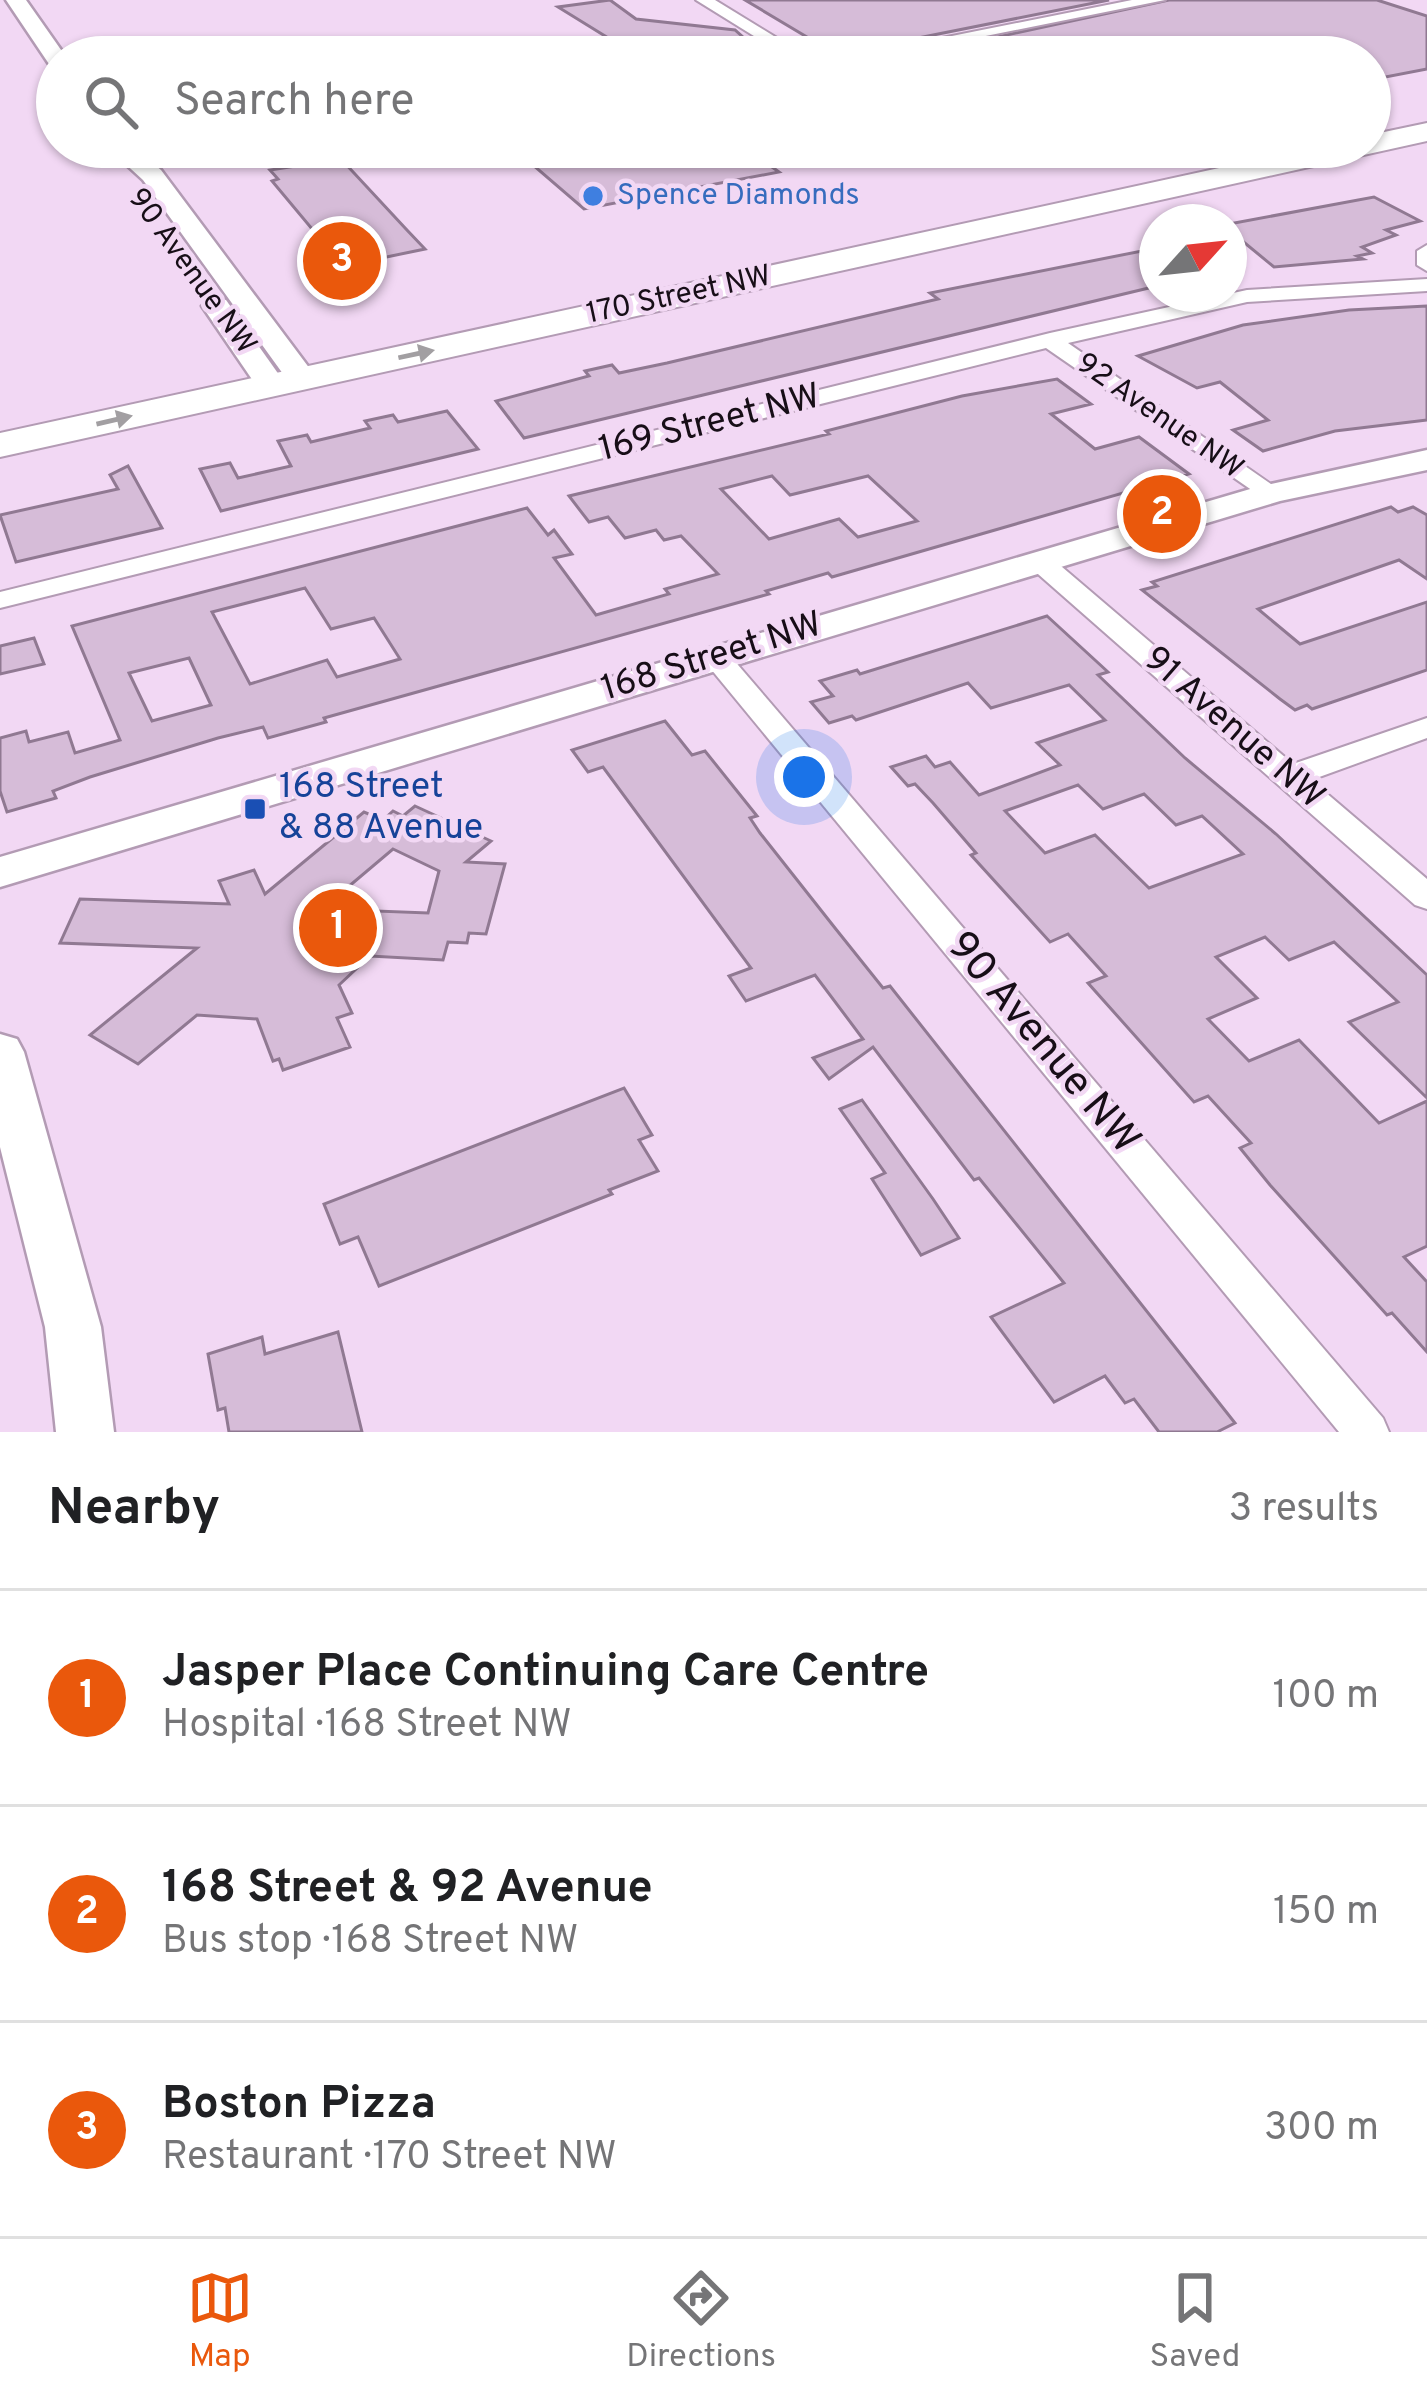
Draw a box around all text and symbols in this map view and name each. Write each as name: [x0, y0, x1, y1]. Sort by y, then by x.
search box: [36, 36, 1391, 168]
icon: search: [78, 69, 144, 135]
text: Search here: [174, 74, 414, 131]
place label: Spence Diamonds: [617, 178, 860, 215]
street label: 90 Avenue NW: [118, 182, 264, 362]
marker: Spence Diamonds: [580, 183, 606, 209]
north arrow: [1139, 204, 1247, 312]
pin: 3: [303, 216, 381, 306]
street label: 170 Street NW: [583, 258, 775, 334]
one-way arrow: [398, 343, 436, 362]
street label: 92 Avenue NW: [1068, 346, 1250, 488]
street label: 169 Street NW: [595, 374, 825, 474]
one-way arrow: [96, 409, 134, 428]
pin: 2: [1123, 469, 1201, 559]
street label: 168 Street NW: [596, 603, 828, 713]
street label: 91 Avenue NW: [1133, 637, 1333, 821]
your location: [774, 747, 834, 807]
place label: 168 Street & 88 Avenue: [279, 765, 483, 852]
marker: 168 Street & 88 Avenue: [242, 796, 268, 822]
pin: 1: [299, 883, 377, 973]
street label: 90 Avenue NW: [933, 922, 1151, 1166]
text: Nearby: [48, 1478, 220, 1543]
text: 3 results: [1229, 1486, 1379, 1535]
text: Jasper Place Continuing Care Centre: [162, 1645, 929, 1702]
text: 1: [79, 1673, 95, 1722]
text: 100 m: [1272, 1673, 1379, 1722]
text: Hospital · 168 Street NW: [162, 1702, 572, 1751]
text: 168 Street & 92 Avenue: [162, 1861, 653, 1918]
text: 2: [75, 1889, 99, 1938]
text: 150 m: [1273, 1889, 1379, 1938]
text: Bus stop · 168 Street NW: [162, 1918, 579, 1967]
text: Boston Pizza: [162, 2077, 436, 2134]
text: 3: [75, 2105, 99, 2154]
text: 300 m: [1264, 2105, 1379, 2154]
text: Restaurant · 170 Street NW: [162, 2134, 617, 2183]
tab: Map: [187, 2265, 253, 2379]
tab: Directions: [626, 2265, 776, 2379]
tab: Saved: [1150, 2265, 1240, 2379]

